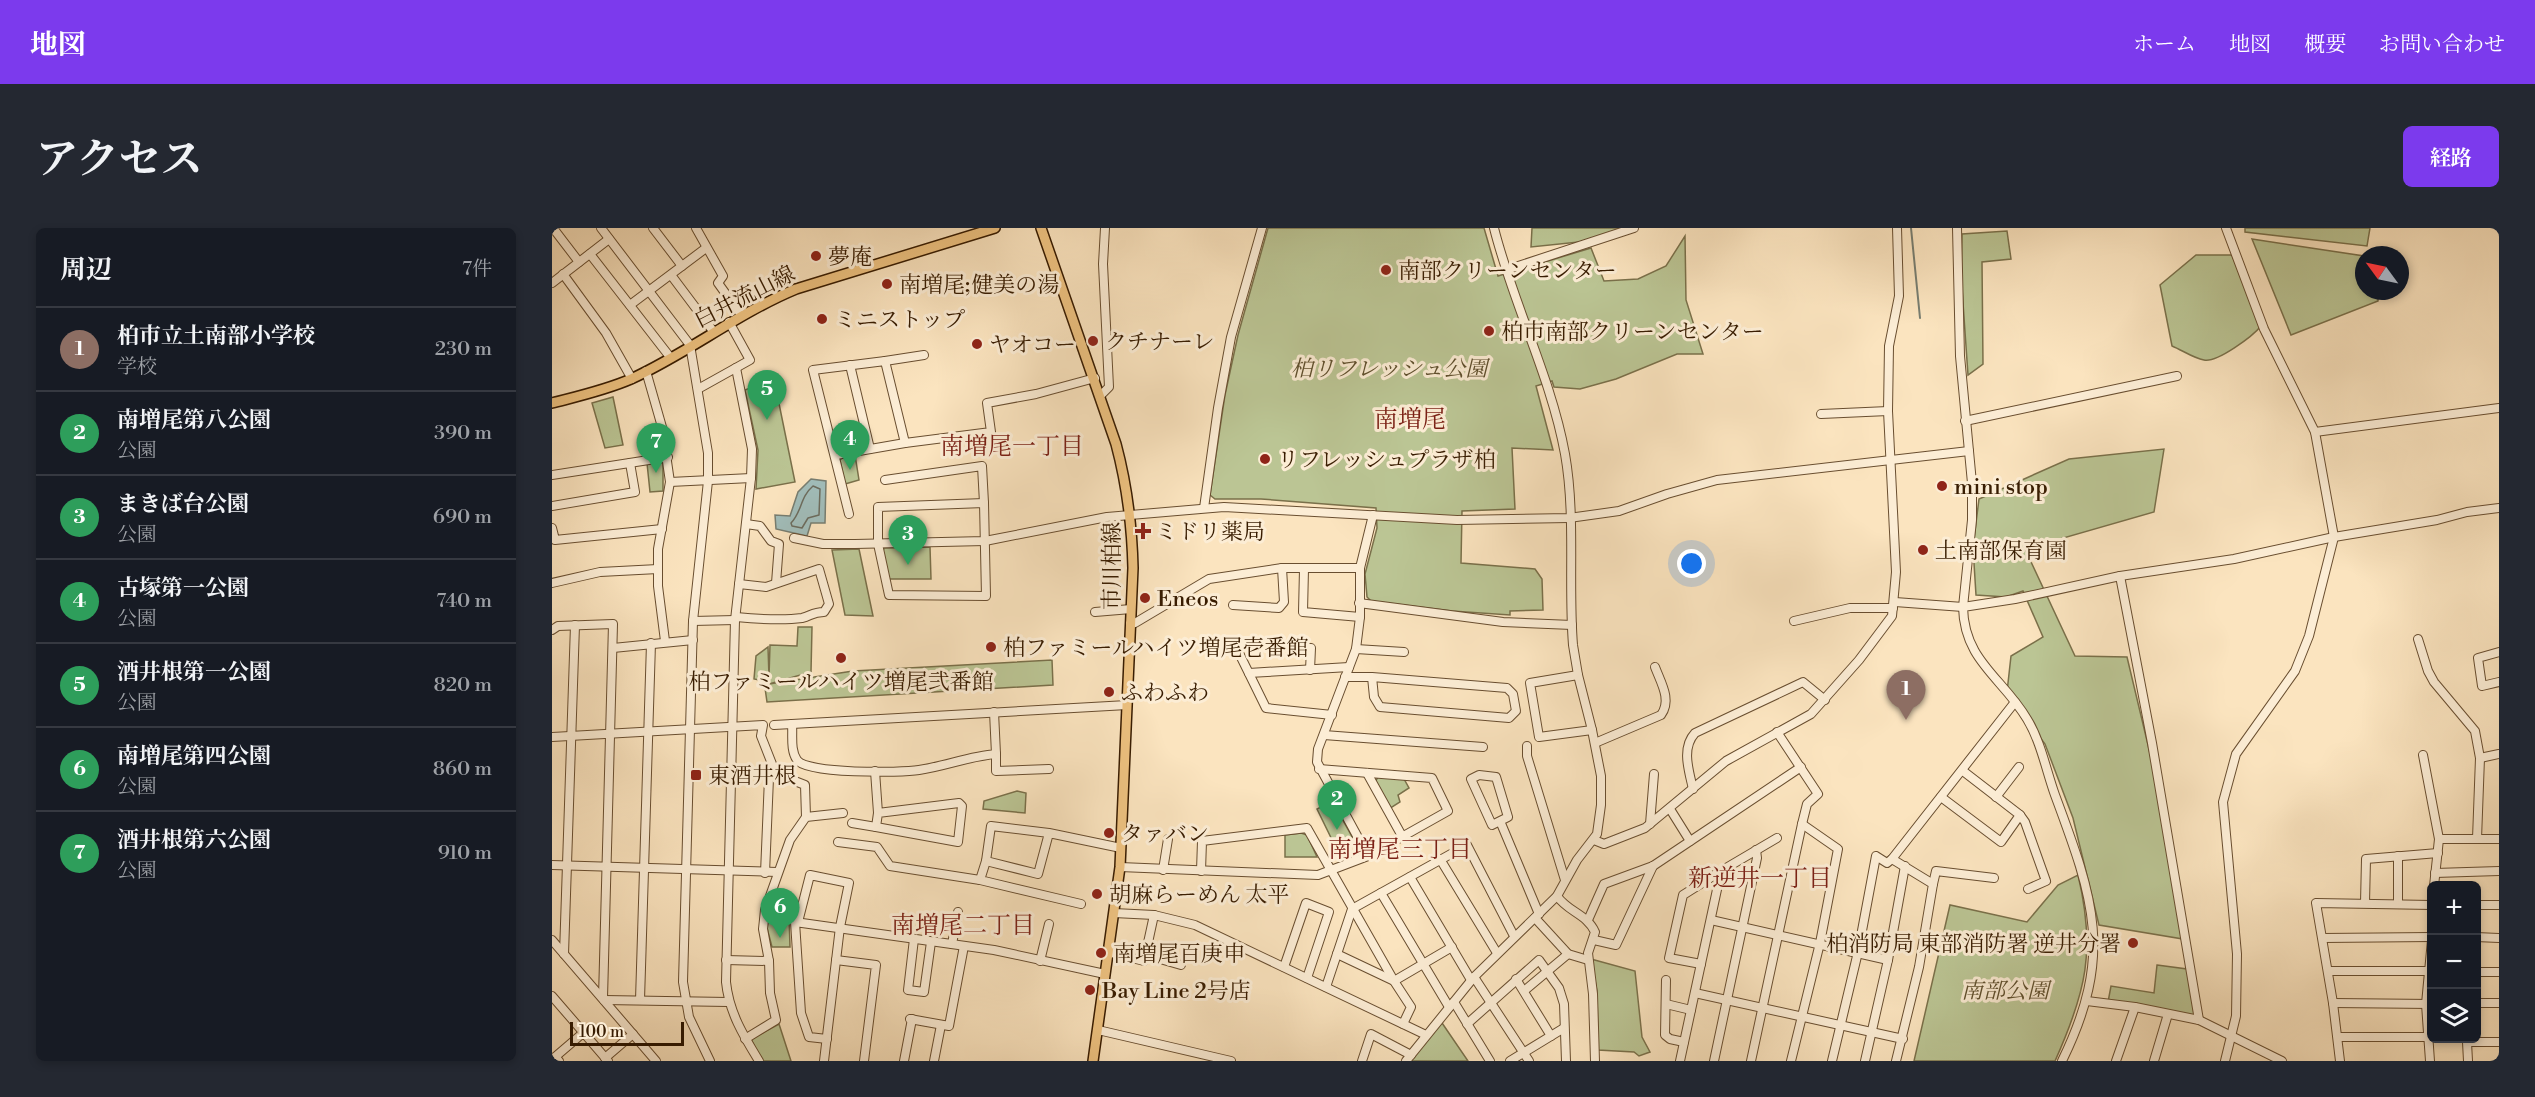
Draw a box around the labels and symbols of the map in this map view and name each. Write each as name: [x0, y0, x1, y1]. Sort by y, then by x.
place label: 夢庵: [828, 244, 872, 271]
north arrow: [2355, 246, 2409, 300]
marker: 夢庵: [809, 249, 823, 263]
place label: 南部クリーンセンター: [1398, 258, 1617, 285]
street label: 白井流山線: [690, 260, 800, 334]
marker: 南部クリーンセンター: [1379, 263, 1393, 277]
place label: 南増尾;健美の湯: [899, 272, 1059, 299]
marker: 南増尾;健美の湯: [880, 277, 894, 291]
place label: ミニストップ: [834, 307, 965, 334]
marker: ミニストップ: [815, 312, 829, 326]
place label: 柏市南部クリーンセンター: [1501, 319, 1764, 346]
marker: 柏市南部クリーンセンター: [1482, 324, 1496, 338]
place label: クチナーレ: [1105, 329, 1215, 356]
place label: ヤオコー: [989, 332, 1076, 359]
marker: クチナーレ: [1086, 334, 1100, 348]
marker: ヤオコー: [970, 337, 984, 351]
park label: 柏リフレッシュ公園: [1291, 356, 1490, 383]
pin: 5: [748, 370, 786, 420]
district label: 南増尾: [1374, 405, 1446, 435]
pin: 4: [830, 420, 870, 470]
pin: 7: [636, 424, 676, 473]
district label: 南増尾一丁目: [940, 432, 1084, 462]
place label: リフレッシュプラザ柏: [1277, 447, 1495, 474]
marker: リフレッシュプラザ柏: [1258, 452, 1272, 466]
place label: mini stop: [1954, 474, 2048, 501]
marker: mini stop: [1935, 479, 1949, 493]
pin: 3: [888, 516, 928, 565]
place label: ミドリ薬局: [1155, 519, 1265, 546]
street label: 市川柏線: [1099, 522, 1126, 610]
marker: ミドリ薬局: [1136, 524, 1150, 538]
place label: 土南部保育園: [1935, 538, 2067, 565]
marker: 土南部保育園: [1916, 543, 1930, 557]
your location: [1677, 549, 1706, 578]
place label: Eneos: [1157, 586, 1218, 613]
marker: Eneos: [1138, 591, 1152, 605]
place label: 柏ファミールハイツ増尾壱番館: [1003, 635, 1309, 662]
marker: 柏ファミールハイツ増尾壱番館: [984, 640, 998, 654]
marker: 柏ファミールハイツ増尾弐番館: [834, 651, 848, 665]
place label: 柏ファミールハイツ増尾弐番館: [688, 669, 994, 696]
pin: 1: [1886, 670, 1926, 720]
place label: ふわふわ: [1121, 680, 1209, 707]
marker: ふわふわ: [1102, 685, 1116, 699]
place label: 東酒井根: [708, 763, 796, 790]
marker: 東酒井根: [689, 768, 703, 782]
pin: 2: [1318, 780, 1356, 830]
place label: タァバン: [1121, 821, 1209, 848]
marker: タァバン: [1102, 826, 1116, 840]
district label: 南増尾三丁目: [1328, 835, 1472, 865]
district label: 新逆井一丁目: [1688, 864, 1832, 894]
place label: 胡麻らーめん 太平: [1109, 882, 1290, 909]
marker: 胡麻らーめん 太平: [1090, 887, 1104, 901]
pin: 6: [760, 888, 800, 938]
district label: 南増尾二丁目: [891, 911, 1035, 941]
place label: 柏消防局 東部消防署 逆井分署: [1826, 931, 2121, 958]
marker: 柏消防局 東部消防署 逆井分署: [2126, 936, 2140, 950]
place label: 南増尾百庚申: [1113, 941, 1245, 968]
marker: 南増尾百庚申: [1094, 946, 1108, 960]
place label: Bay Line 2号店: [1101, 978, 1251, 1005]
park label: 南部公園: [1961, 978, 2052, 1005]
marker: Bay Line 2号店: [1083, 983, 1097, 997]
scale bar: [570, 1019, 684, 1046]

